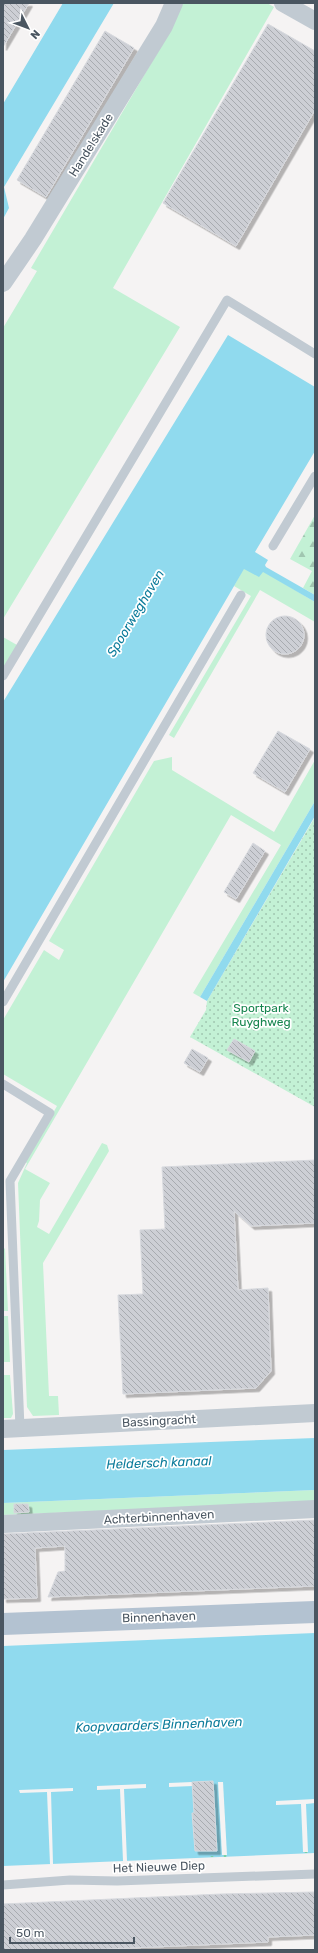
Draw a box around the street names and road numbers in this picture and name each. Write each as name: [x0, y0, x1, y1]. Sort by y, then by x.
street label: Handelskade: [66, 111, 116, 179]
street label: Bassingracht: [122, 1412, 197, 1430]
street label: Achterbinnenhaven: [103, 1507, 215, 1527]
street label: Binnenhaven: [122, 1609, 196, 1625]
street label: Het Nieuwe Diep: [113, 1858, 205, 1876]

